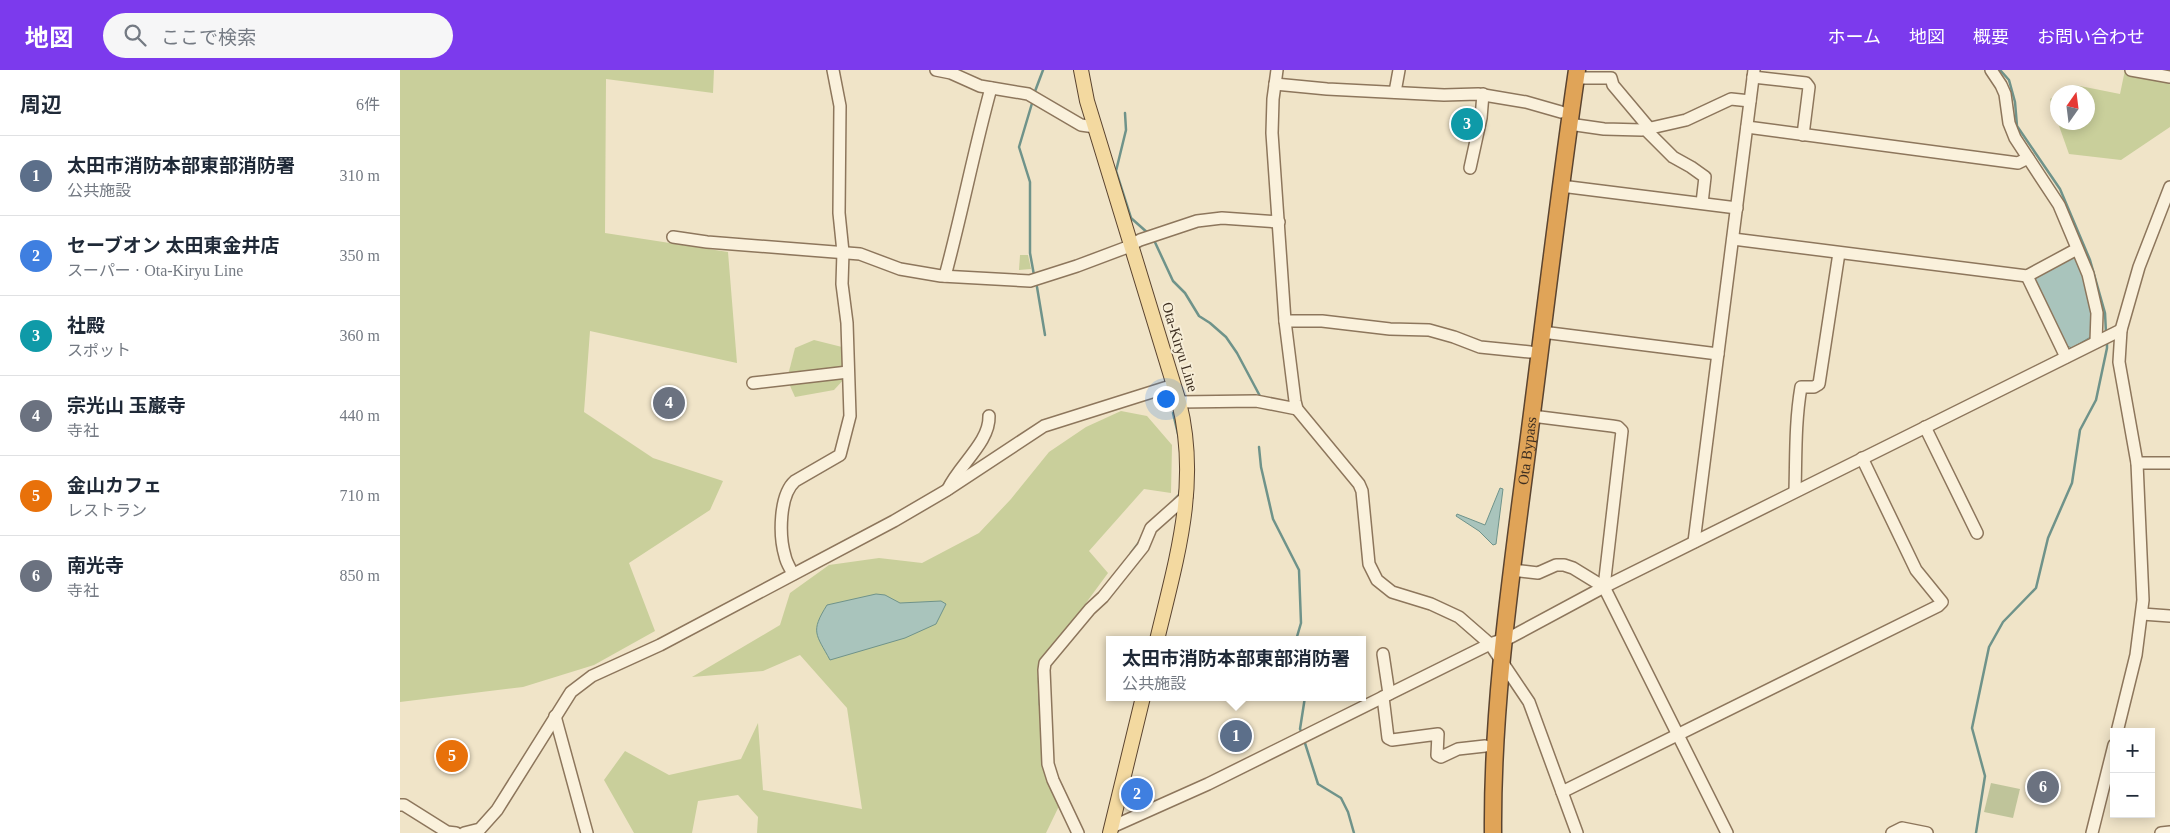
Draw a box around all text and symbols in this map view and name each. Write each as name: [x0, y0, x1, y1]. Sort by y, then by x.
search box: [103, 13, 453, 58]
icon: search: [121, 21, 149, 49]
text: 地図: [25, 25, 73, 51]
text: ここで検索: [161, 27, 256, 48]
text: ホーム: [1828, 27, 1881, 47]
text: 地図: [1909, 27, 1945, 47]
text: 概要: [1973, 27, 2009, 47]
text: お問い合わせ: [2037, 27, 2145, 47]
north arrow: [2050, 85, 2095, 130]
text: 周辺: [20, 93, 62, 117]
text: 6件: [356, 96, 380, 113]
pin: 3: [1451, 105, 1483, 143]
text: 太田市消防本部東部消防署: [67, 155, 295, 176]
text: 1: [32, 167, 40, 184]
text: 310 m: [340, 167, 380, 184]
text: 公共施設: [67, 182, 131, 199]
text: セーブオン 太田東金井店: [67, 235, 280, 256]
text: 2: [32, 247, 40, 264]
text: 350 m: [340, 247, 380, 264]
text: スーパー · Ota-Kiryu Line: [67, 262, 243, 279]
street label: Ota-Kiryu Line: [1159, 300, 1201, 394]
text: 社殿: [67, 315, 105, 336]
text: 3: [32, 327, 40, 344]
text: 360 m: [340, 327, 380, 344]
text: スポット: [67, 342, 131, 359]
pin: 4: [653, 384, 685, 422]
your location: [1153, 386, 1179, 412]
text: 宗光山 玉巌寺: [67, 395, 186, 416]
text: 4: [32, 407, 40, 424]
text: 440 m: [340, 407, 380, 424]
street label: Ota Bypass: [1515, 416, 1540, 486]
text: 寺社: [67, 422, 99, 439]
text: 金山カフェ: [67, 475, 162, 496]
text: 5: [32, 487, 40, 504]
text: 710 m: [340, 487, 380, 504]
text: レストラン: [67, 502, 147, 519]
text: 南光寺: [67, 555, 124, 576]
text: 6: [32, 567, 40, 584]
text: 850 m: [340, 567, 380, 584]
text: 寺社: [67, 582, 99, 599]
popup: [1106, 636, 1366, 701]
text: 太田市消防本部東部消防署: [1122, 648, 1350, 669]
text: 公共施設: [1122, 675, 1186, 692]
pin: 1: [1220, 717, 1252, 755]
map controls: [2110, 728, 2155, 818]
button: +: [2110, 728, 2155, 773]
pin: 5: [436, 737, 468, 775]
pin: 6: [2027, 768, 2059, 806]
button: −: [2110, 773, 2155, 818]
pin: 2: [1121, 775, 1153, 813]

